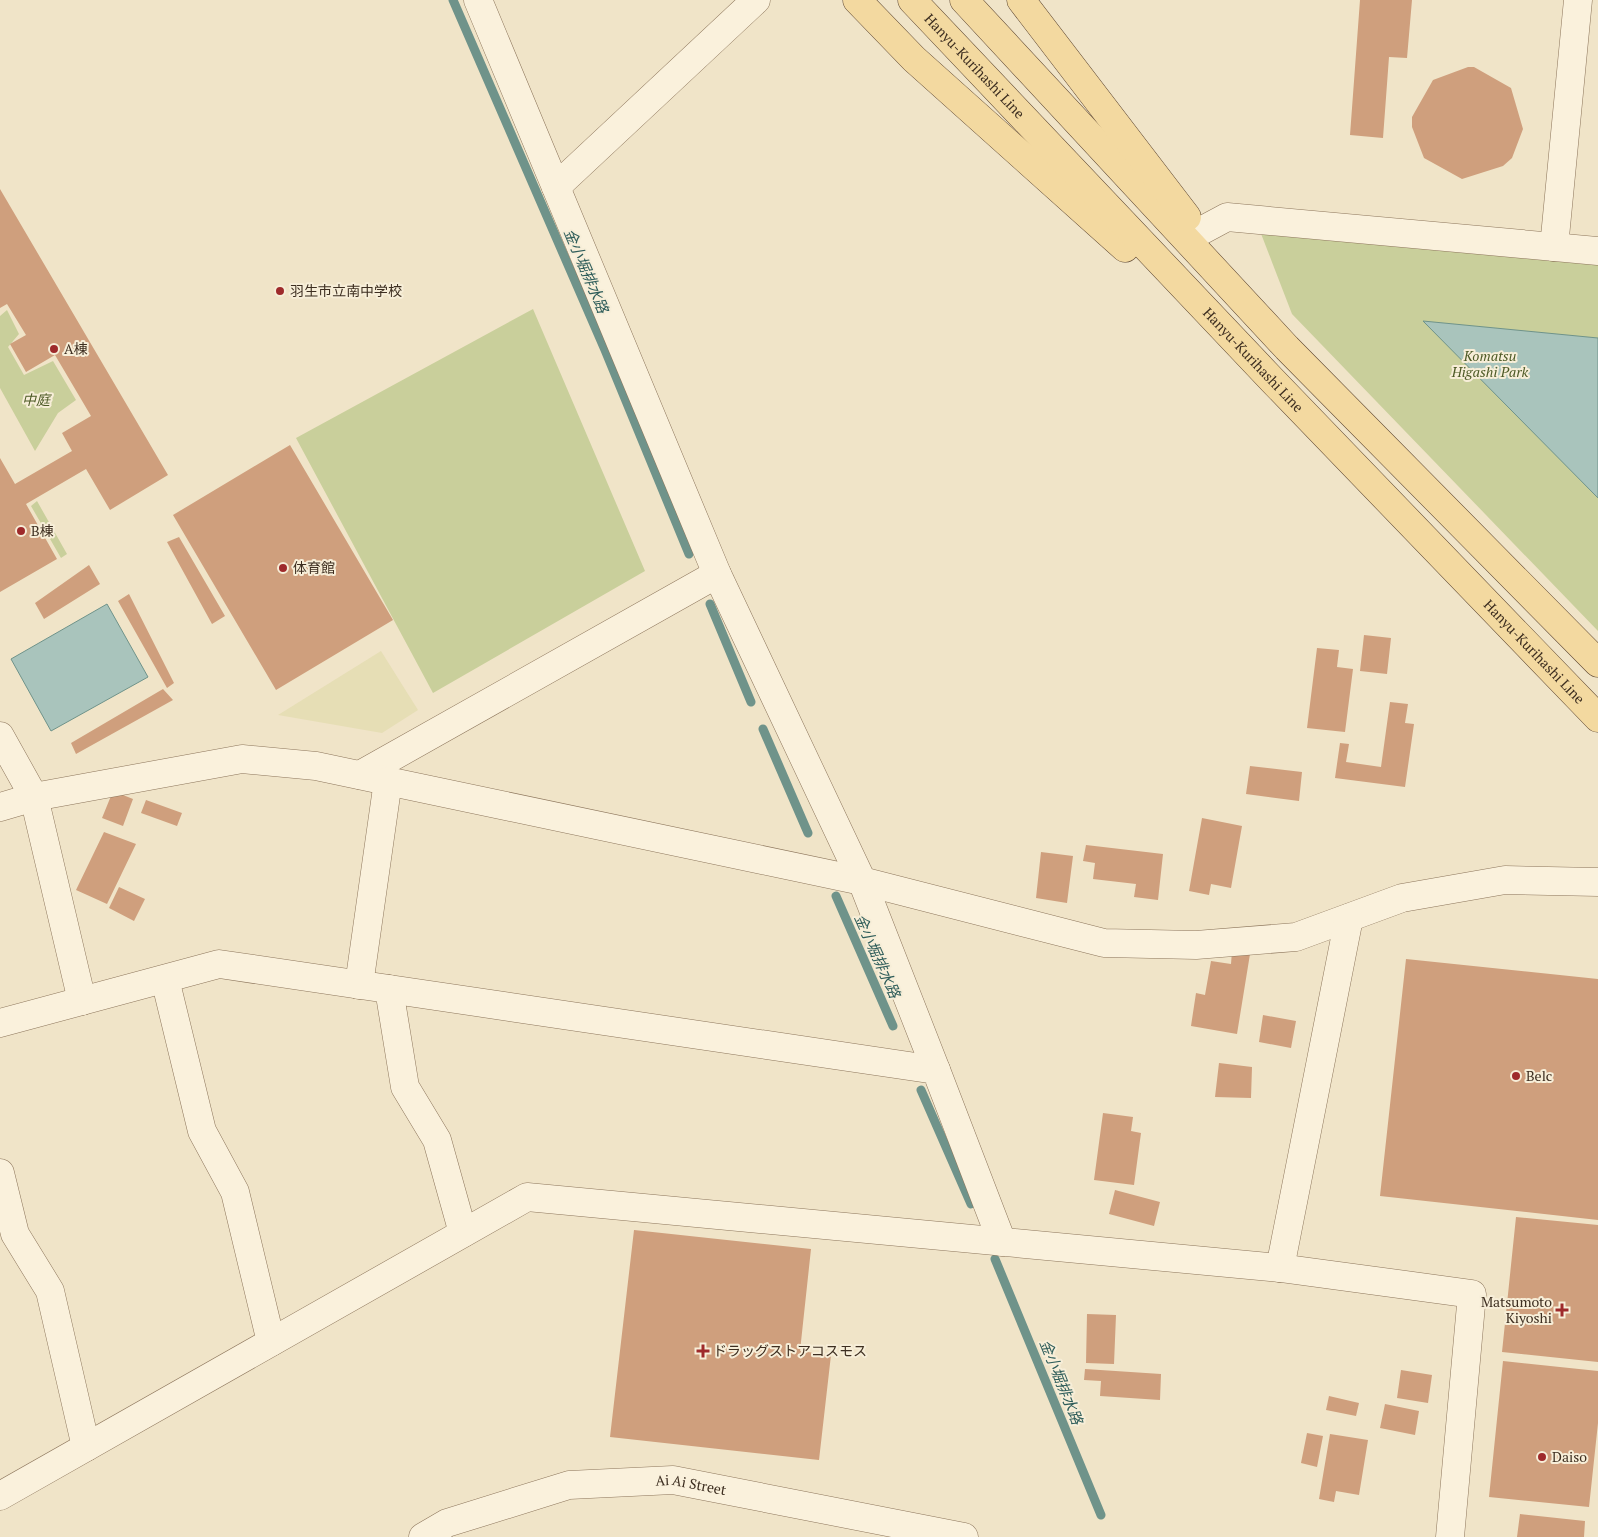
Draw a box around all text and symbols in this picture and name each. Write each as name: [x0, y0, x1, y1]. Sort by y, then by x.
street label: Hanyu-Kurihashi Line: [921, 9, 1029, 122]
water label: 金小堀排水路: [560, 225, 614, 318]
place label: 羽生市立南中学校: [290, 281, 402, 300]
marker: 羽生市立南中学校: [274, 285, 286, 297]
street label: Hanyu-Kurihashi Line: [1199, 303, 1308, 416]
place label: A棟: [64, 339, 88, 358]
marker: A棟: [48, 343, 60, 355]
park label: Komatsu Higashi Park: [1451, 346, 1529, 381]
park label: 中庭: [22, 390, 52, 409]
place label: B棟: [31, 521, 54, 540]
marker: B棟: [15, 525, 27, 537]
place label: 体育館: [293, 558, 335, 577]
marker: 体育館: [277, 562, 289, 574]
street label: Hanyu-Kurihashi Line: [1480, 595, 1589, 708]
water label: 金小堀排水路: [850, 910, 906, 1003]
place label: Belc: [1526, 1066, 1552, 1085]
marker: Belc: [1510, 1070, 1522, 1082]
place label: Matsumoto Kiyoshi: [1481, 1292, 1552, 1327]
marker: Matsumoto Kiyoshi: [1556, 1304, 1568, 1316]
water label: 金小堀排水路: [1036, 1336, 1089, 1429]
place label: ドラッグストアコスモス: [713, 1341, 867, 1360]
marker: ドラッグストアコスモス: [697, 1345, 709, 1357]
place label: Daiso: [1552, 1447, 1587, 1466]
marker: Daiso: [1536, 1451, 1548, 1463]
street label: Ai Ai Street: [655, 1470, 729, 1499]

